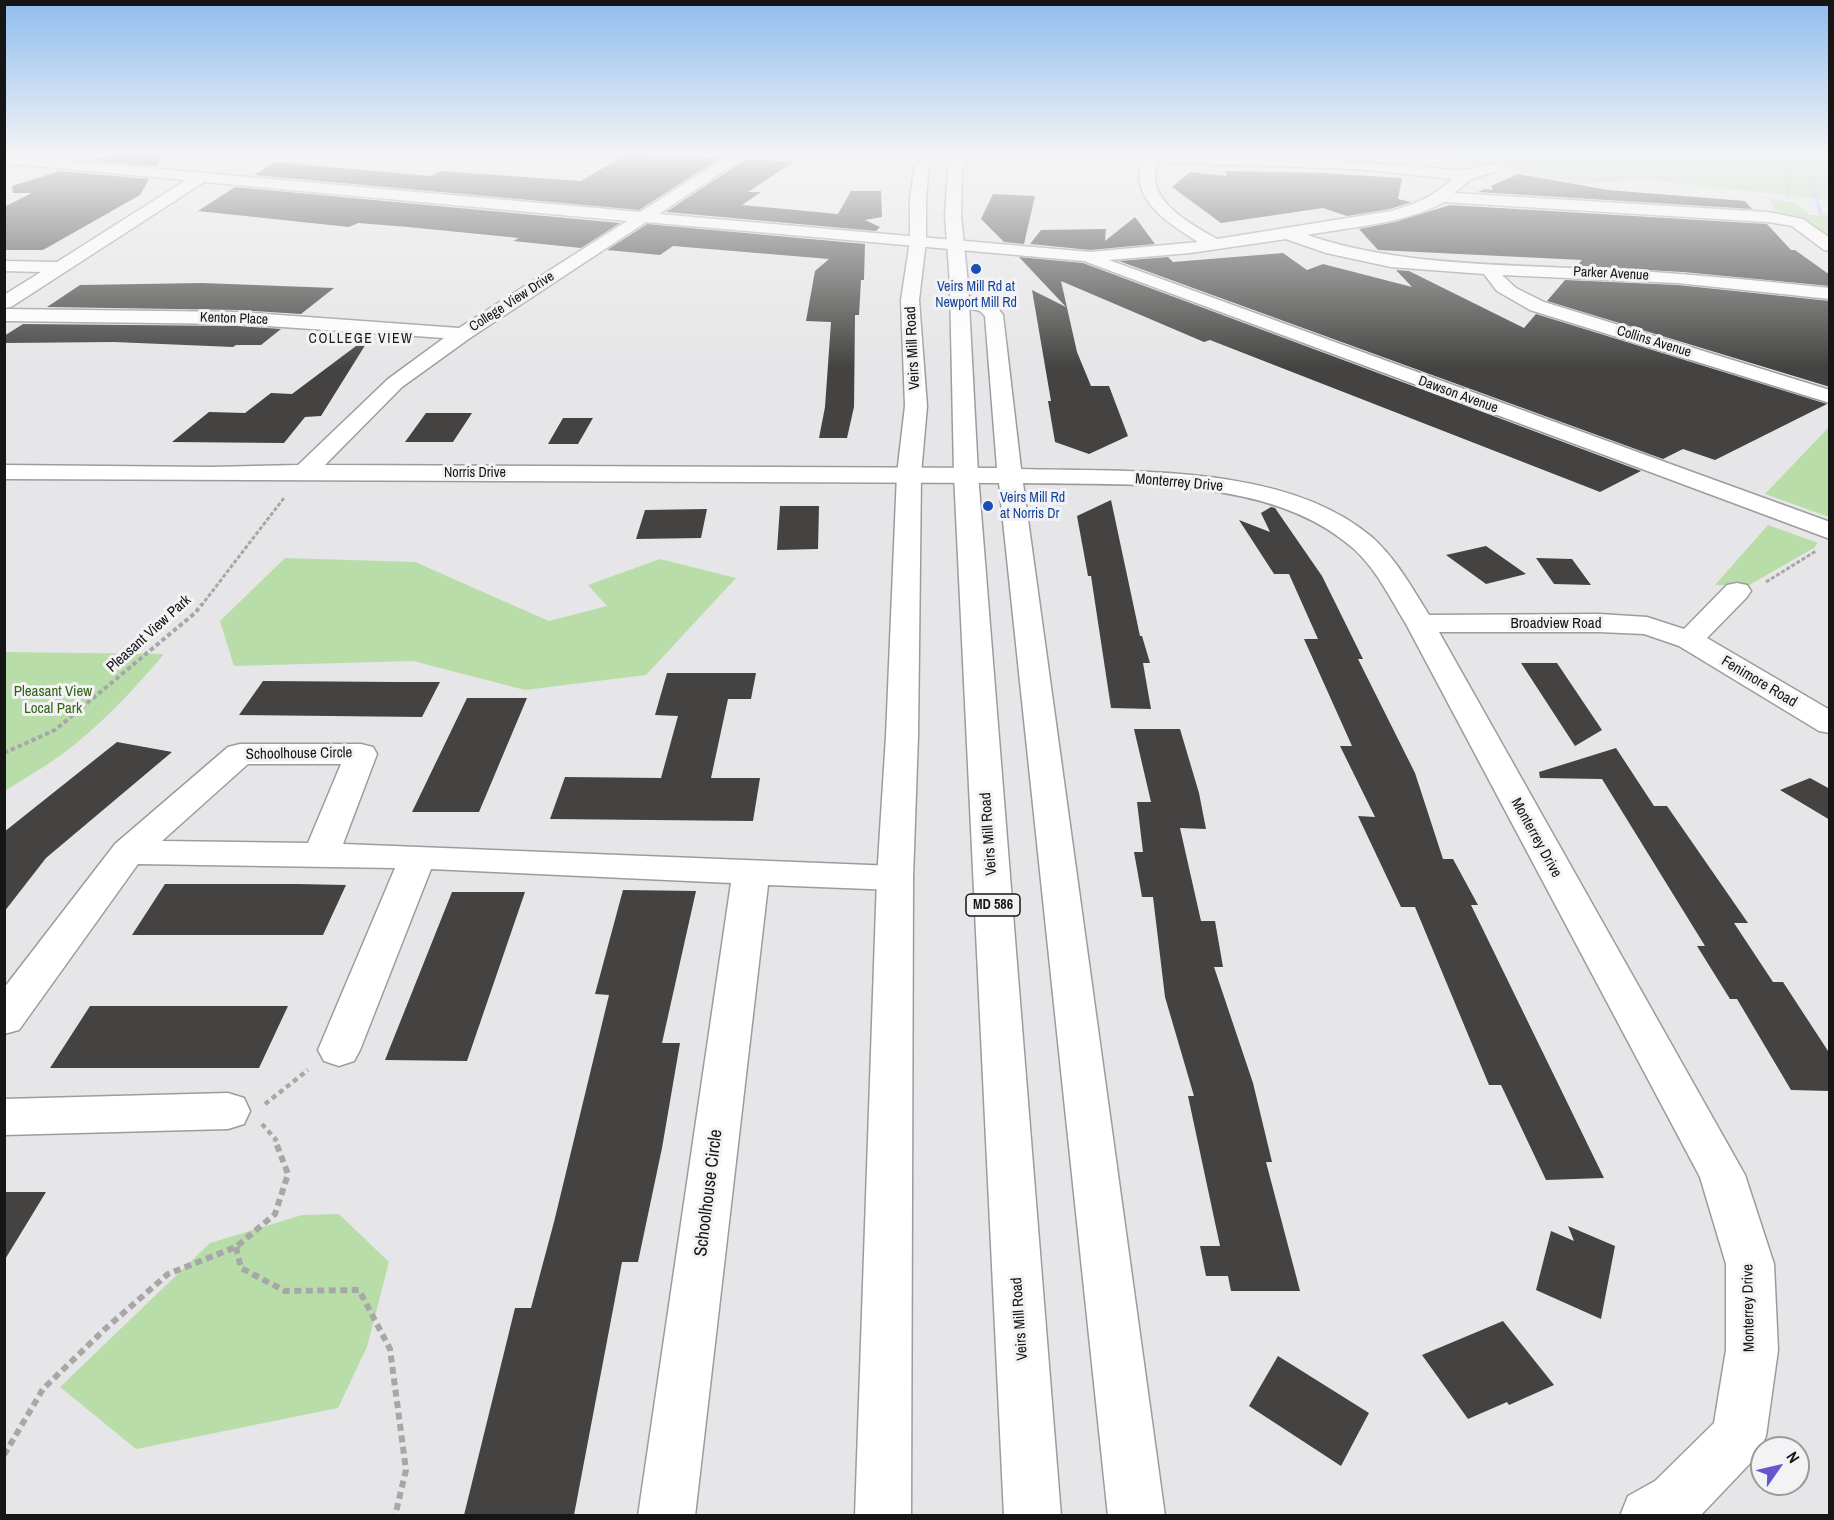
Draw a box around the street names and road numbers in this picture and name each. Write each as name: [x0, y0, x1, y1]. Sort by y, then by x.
street label: Parker Avenue: [1573, 264, 1649, 284]
street label: College View Drive: [466, 268, 558, 336]
street label: Veirs Mill Road: [902, 306, 924, 390]
street label: Kenton Place: [200, 309, 268, 329]
street label: Collins Avenue: [1615, 323, 1693, 361]
street label: Dawson Avenue: [1416, 373, 1500, 417]
street label: Norris Drive: [444, 465, 506, 481]
street label: Monterrey Drive: [1134, 470, 1224, 496]
street label: Pleasant View Park: [103, 591, 195, 677]
street label: Broadview Road: [1511, 615, 1601, 633]
street label: Fenimore Road: [1718, 652, 1800, 712]
street label: Schoolhouse Circle: [246, 744, 352, 764]
street label: Veirs Mill Road: [977, 792, 1001, 876]
street label: Monterrey Drive: [1507, 795, 1565, 881]
road number: MD 586: [966, 894, 1020, 916]
street label: Schoolhouse Circle: [690, 1128, 728, 1258]
street label: Monterrey Drive: [1739, 1264, 1759, 1352]
street label: Veirs Mill Road: [1008, 1277, 1032, 1361]

